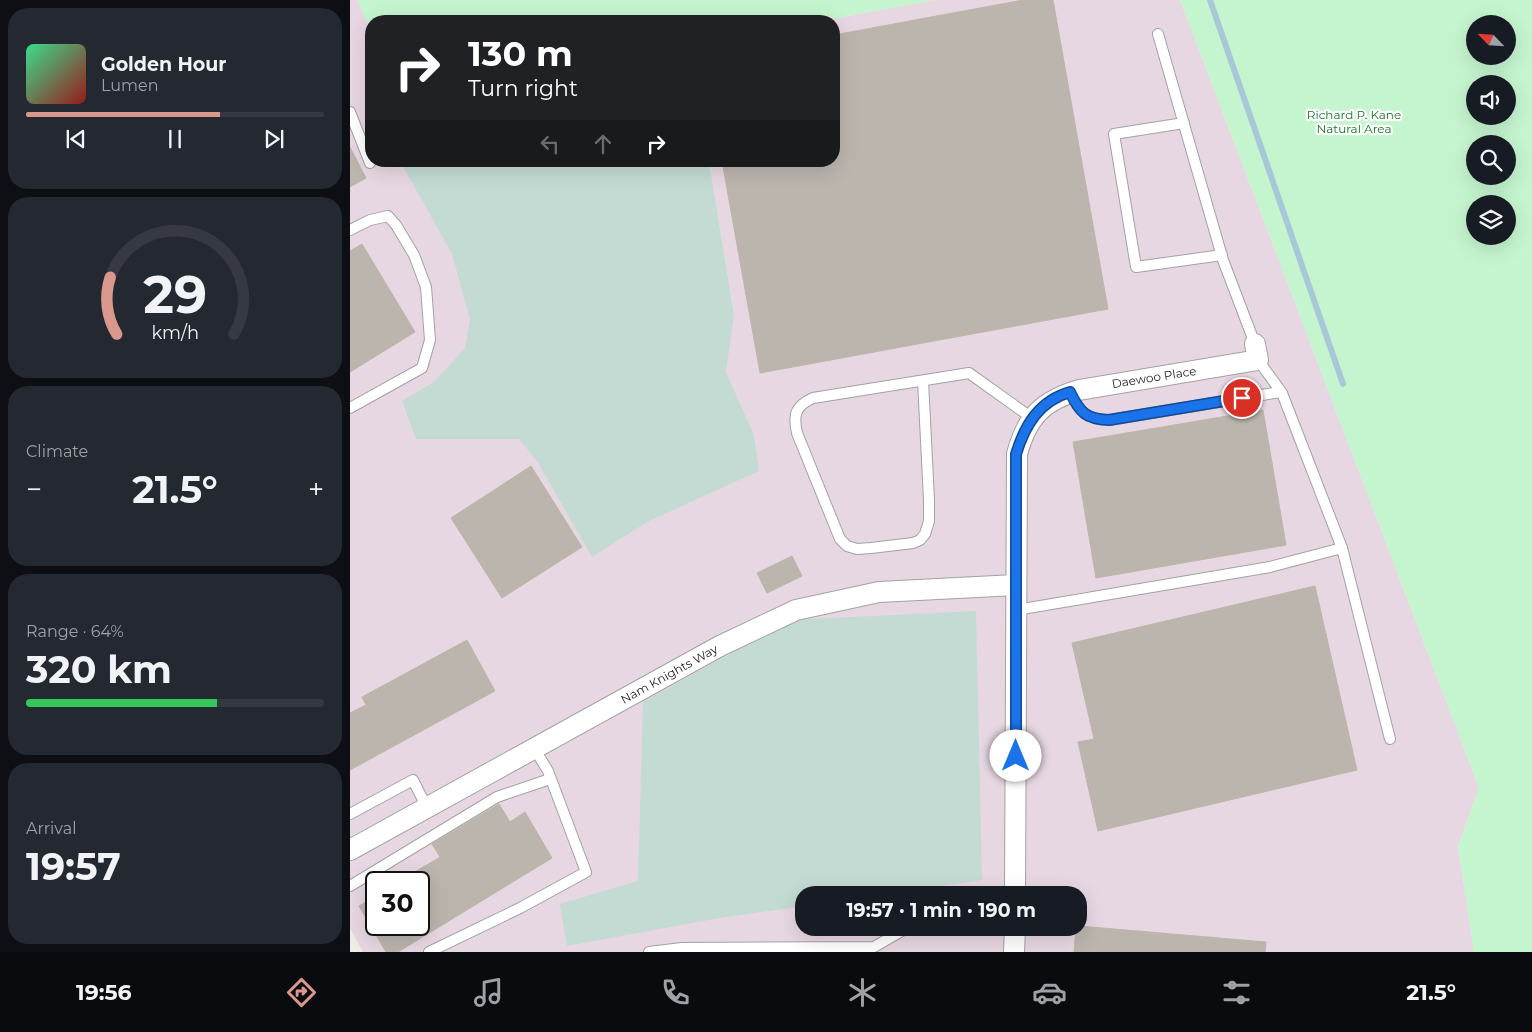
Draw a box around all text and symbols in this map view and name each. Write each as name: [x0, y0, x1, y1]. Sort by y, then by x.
north arrow: [1466, 15, 1516, 65]
map controls: [1466, 15, 1516, 245]
text: 130 m: [468, 32, 573, 75]
icon: right: [385, 35, 450, 100]
text: Golden Hour: [101, 53, 227, 76]
text: Turn right: [468, 75, 578, 102]
button: sound: [1466, 75, 1516, 125]
text: Lumen: [101, 76, 159, 95]
park label: Richard P. Kane Natural Area: [1307, 107, 1401, 136]
icon: previous: [62, 125, 90, 153]
icon: pause: [161, 125, 189, 153]
icon: next: [260, 125, 288, 153]
icon: left: [536, 130, 564, 158]
icon: ahead: [589, 130, 617, 158]
icon: right: [642, 130, 670, 158]
button: search: [1466, 135, 1516, 185]
button: layers: [1466, 195, 1516, 245]
text: 29: [143, 263, 207, 326]
text: km/h: [151, 322, 199, 343]
street label: Daewoo Place: [1111, 363, 1197, 391]
pin: [1221, 377, 1263, 419]
icon: arrive: [1228, 384, 1256, 412]
text: Climate: [26, 442, 88, 461]
text: 21.5°: [132, 466, 218, 513]
text: −: [26, 472, 42, 506]
text: +: [308, 472, 324, 506]
text: Range · 64%: [26, 622, 124, 641]
street label: Nam Knights Way: [618, 641, 721, 707]
text: 320 km: [26, 646, 172, 693]
position arrow: [989, 729, 1041, 781]
text: Arrival: [26, 819, 76, 838]
text: 19:57: [26, 843, 121, 890]
speed limit sign: 30: [365, 871, 430, 936]
text: 19:57 · 1 min · 190 m: [846, 899, 1036, 922]
icon: directions: [284, 975, 319, 1010]
icon: music: [471, 975, 506, 1010]
icon: phone: [658, 975, 693, 1010]
icon: climate: [845, 975, 880, 1010]
icon: car: [1032, 975, 1067, 1010]
icon: filters: [1219, 975, 1254, 1010]
text: 19:56: [76, 979, 132, 1006]
text: 21.5°: [1406, 979, 1456, 1006]

